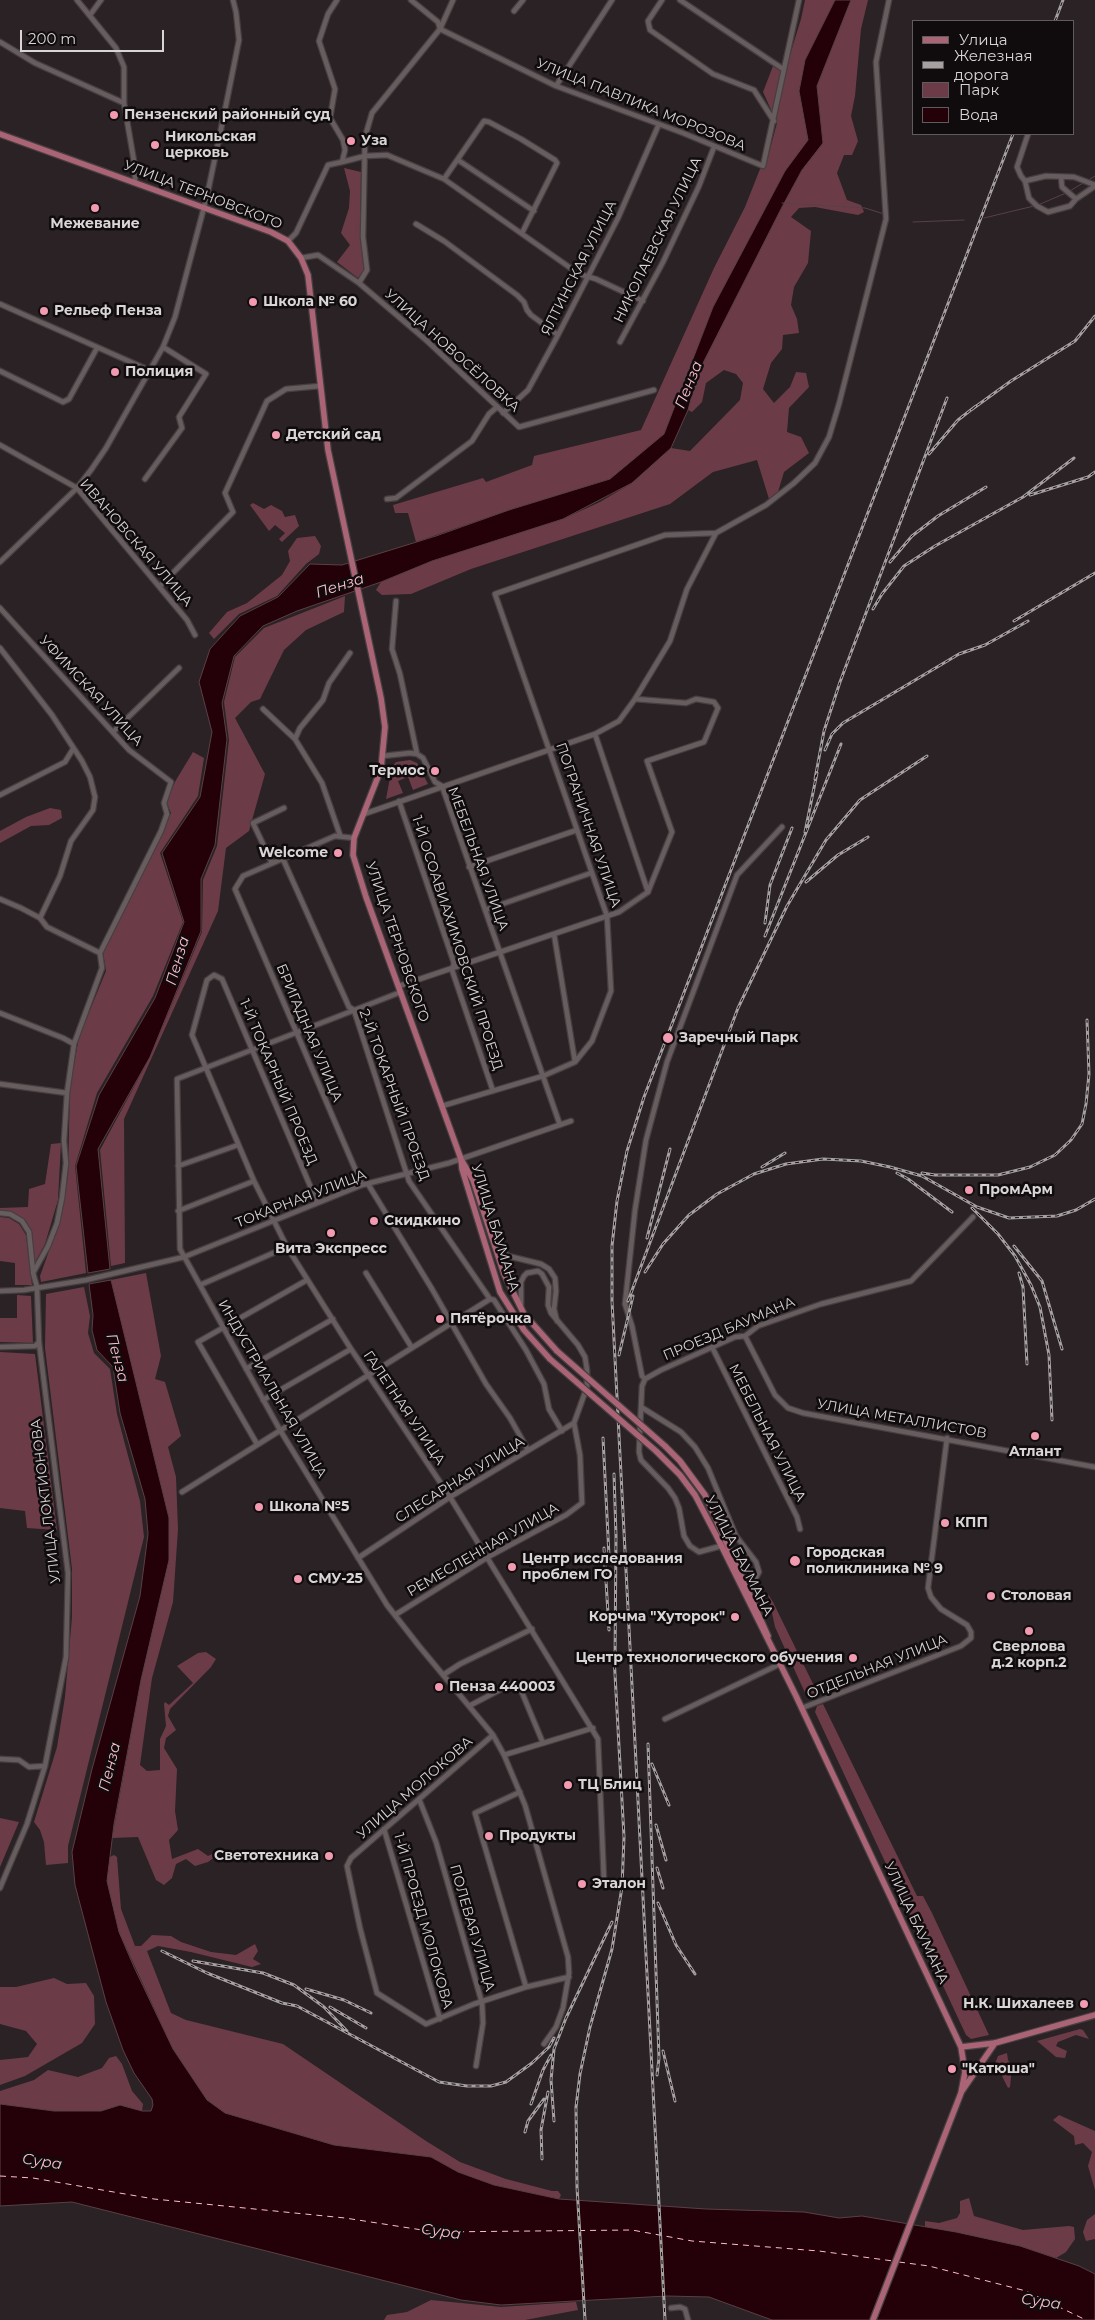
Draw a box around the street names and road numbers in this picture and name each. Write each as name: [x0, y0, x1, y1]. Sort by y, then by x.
street label: УЛИЦА ПАВЛИКА МОРОЗОВА: [534, 55, 748, 155]
street label: НИКОЛАЕВСКАЯ УЛИЦА: [610, 154, 706, 326]
street label: УЛИЦА ТЕРНОВСКОГО: [121, 157, 285, 233]
street label: ЯЛТИНСКАЯ УЛИЦА: [538, 198, 620, 338]
street label: УЛИЦА НОВОСЁЛОВКА: [381, 286, 523, 416]
street label: ИВАНОВСКАЯ УЛИЦА: [76, 476, 196, 610]
street label: УФИМСКАЯ УЛИЦА: [36, 633, 146, 749]
street label: ПОГРАНИЧНАЯ УЛИЦА: [552, 740, 624, 910]
street label: МЕБЕЛЬНАЯ УЛИЦА: [444, 785, 512, 933]
street label: 1-Й ОСОАВИАХИМОВСКИЙ ПРОЕЗД: [408, 814, 506, 1072]
street label: УЛИЦА ТЕРНОВСКОГО: [362, 860, 432, 1024]
street label: БРИГАДНАЯ УЛИЦА: [272, 961, 346, 1105]
street label: 1-Й ТОКАРНЫЙ ПРОЕЗД: [235, 997, 321, 1167]
street label: 2-Й ТОКАРНЫЙ ПРОЕЗД: [355, 1007, 433, 1183]
street label: УЛИЦА БАУМАНА: [468, 1162, 522, 1294]
street label: ТОКАРНАЯ УЛИЦА: [233, 1166, 369, 1232]
street label: ПРОЕЗД БАУМАНА: [661, 1294, 797, 1364]
street label: ИНДУСТРИАЛЬНАЯ УЛИЦА: [214, 1297, 330, 1481]
street label: ГАЛЕТНАЯ УЛИЦА: [360, 1348, 448, 1468]
street label: МЕБЕЛЬНАЯ УЛИЦА: [725, 1361, 809, 1505]
street label: УЛИЦА МЕТАЛЛИСТОВ: [816, 1396, 988, 1442]
street label: УЛИЦА ЛОКТИОНОВА: [28, 1418, 64, 1584]
street label: СЛЕСАРНАЯ УЛИЦА: [392, 1433, 528, 1527]
street label: УЛИЦА БАУМАНА: [701, 1493, 777, 1619]
street label: РЕМЕСЛЕННАЯ УЛИЦА: [404, 1500, 562, 1600]
street label: ОТДЕЛЬНАЯ УЛИЦА: [804, 1631, 950, 1703]
street label: УЛИЦА МОЛОКОВА: [354, 1733, 476, 1843]
street label: 1-Й ПРОЕЗД МОЛОКОВА: [390, 1831, 456, 2011]
street label: УЛИЦА БАУМАНА: [880, 1859, 952, 1987]
street label: ПОЛЕВАЯ УЛИЦА: [446, 1863, 498, 1993]

